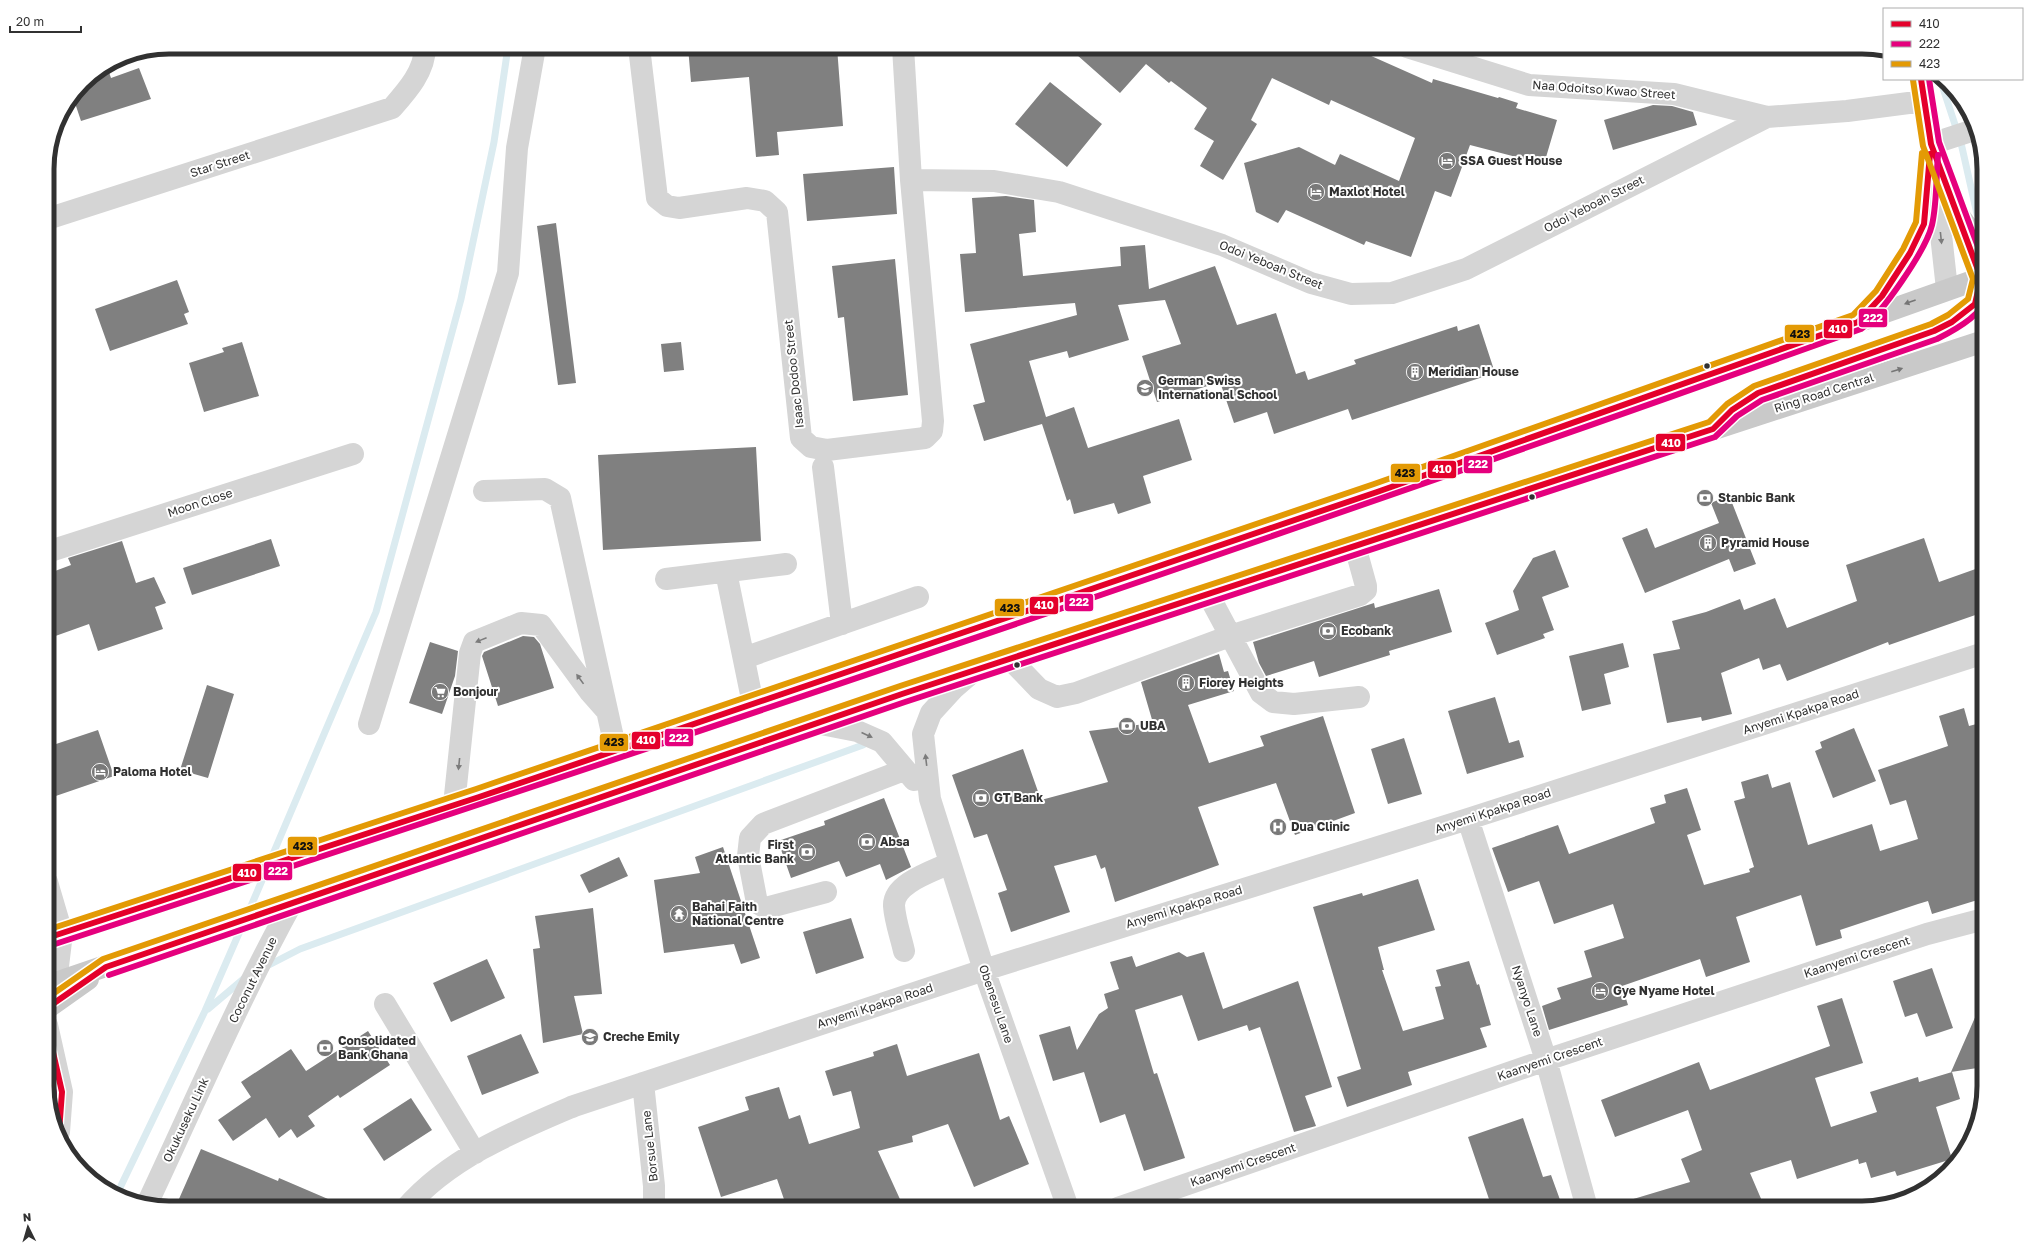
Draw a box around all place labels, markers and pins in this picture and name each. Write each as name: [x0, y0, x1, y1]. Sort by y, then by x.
hotel icon: SSA Guest House: [1437, 151, 1457, 171]
place label: SSA Guest House: [1460, 153, 1562, 168]
hotel icon: Maxlot Hotel: [1306, 182, 1326, 202]
place label: Maxlot Hotel: [1329, 184, 1405, 199]
unlabelled marker: [1702, 361, 1712, 371]
building icon: Meridian House: [1405, 362, 1425, 382]
place label: Meridian House: [1428, 364, 1519, 379]
place label: German Swiss International School: [1158, 373, 1277, 402]
school or university icon: German Swiss International School: [1135, 378, 1155, 398]
bank icon: Stanbic Bank: [1695, 488, 1715, 508]
place label: Stanbic Bank: [1718, 490, 1795, 505]
unlabelled marker: [1527, 492, 1537, 502]
building icon: Pyramid House: [1698, 533, 1718, 553]
place label: Pyramid House: [1721, 535, 1809, 550]
bank icon: Ecobank: [1318, 621, 1338, 641]
place label: Ecobank: [1341, 623, 1391, 638]
unlabelled marker: [1012, 660, 1022, 670]
building icon: Fiorey Heights: [1176, 673, 1196, 693]
place label: Fiorey Heights: [1199, 675, 1284, 690]
supermarket icon: Bonjour: [430, 682, 450, 702]
place label: Bonjour: [453, 684, 499, 699]
bank icon: UBA: [1117, 716, 1137, 736]
place label: UBA: [1140, 718, 1166, 733]
hotel icon: Paloma Hotel: [90, 762, 110, 782]
place label: Paloma Hotel: [113, 764, 192, 779]
bank icon: GT Bank: [971, 788, 991, 808]
place label: GT Bank: [994, 790, 1043, 805]
hospital icon: Dua Clinic: [1268, 817, 1288, 837]
place label: Dua Clinic: [1291, 819, 1350, 834]
bank icon: Absa: [857, 832, 877, 852]
place label: Absa: [880, 834, 910, 849]
place label: First Atlantic Bank: [715, 837, 794, 866]
bank icon: First Atlantic Bank: [797, 842, 817, 862]
place label: Bahai Faith National Centre: [692, 899, 784, 928]
temple icon: Bahai Faith National Centre: [669, 904, 689, 924]
hotel icon: Gye Nyame Hotel: [1590, 981, 1610, 1001]
place label: Gye Nyame Hotel: [1613, 983, 1714, 998]
school or university icon: Creche Emily: [580, 1027, 600, 1047]
place label: Creche Emily: [603, 1029, 680, 1044]
place label: Consolidated Bank Ghana: [338, 1033, 416, 1062]
bank icon: Consolidated Bank Ghana: [315, 1038, 335, 1058]

